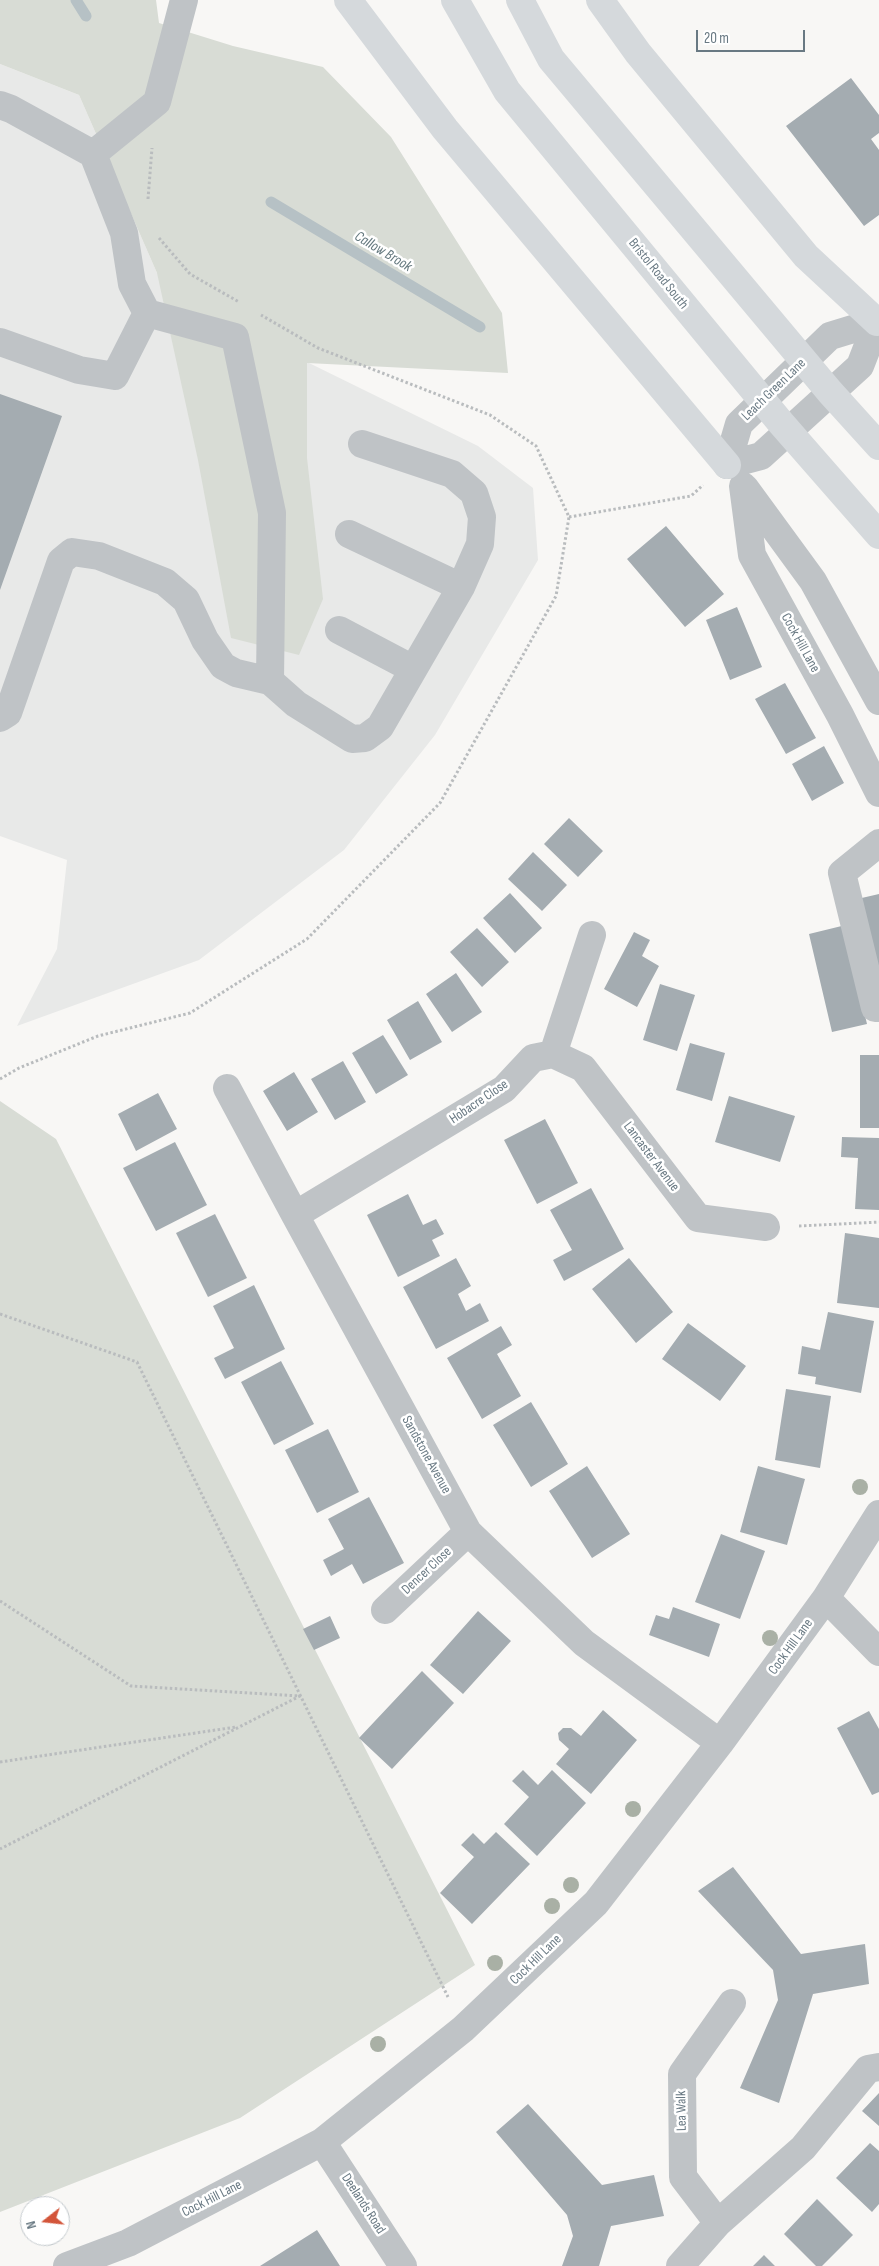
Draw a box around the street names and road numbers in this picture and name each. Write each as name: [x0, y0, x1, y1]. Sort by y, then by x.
street label: Bristol Road South: [624, 235, 692, 313]
street label: Leach Green Lane: [739, 355, 809, 425]
street label: Cock Hill Lane: [777, 611, 823, 675]
street label: Hobacre Close: [446, 1076, 512, 1128]
street label: Lancaster Avenue: [619, 1119, 683, 1195]
street label: Sandstone Avenue: [398, 1413, 454, 1497]
street label: Dencer Close: [399, 1544, 455, 1598]
street label: Cock Hill Lane: [765, 1616, 817, 1678]
street label: Cock Hill Lane: [507, 1931, 565, 1989]
street label: Lea Walk: [673, 2091, 691, 2131]
street label: Deelands Road: [337, 2171, 389, 2237]
street label: Cock Hill Lane: [179, 2177, 245, 2221]

